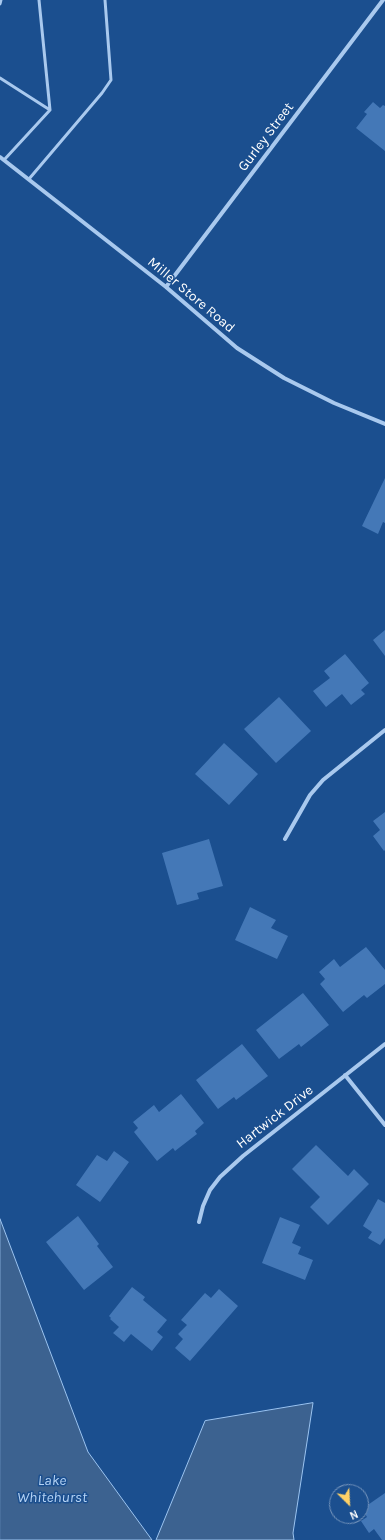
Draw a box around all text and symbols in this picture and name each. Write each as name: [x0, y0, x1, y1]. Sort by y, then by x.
street label: Gurley Street: [235, 99, 297, 175]
street label: Miller Store Road: [144, 254, 238, 336]
street label: Hartwick Drive: [233, 1082, 317, 1152]
water label: Lake Whitehurst: [17, 1472, 87, 1507]
north arrow: [329, 1484, 369, 1524]
text: N: [347, 1507, 360, 1522]

